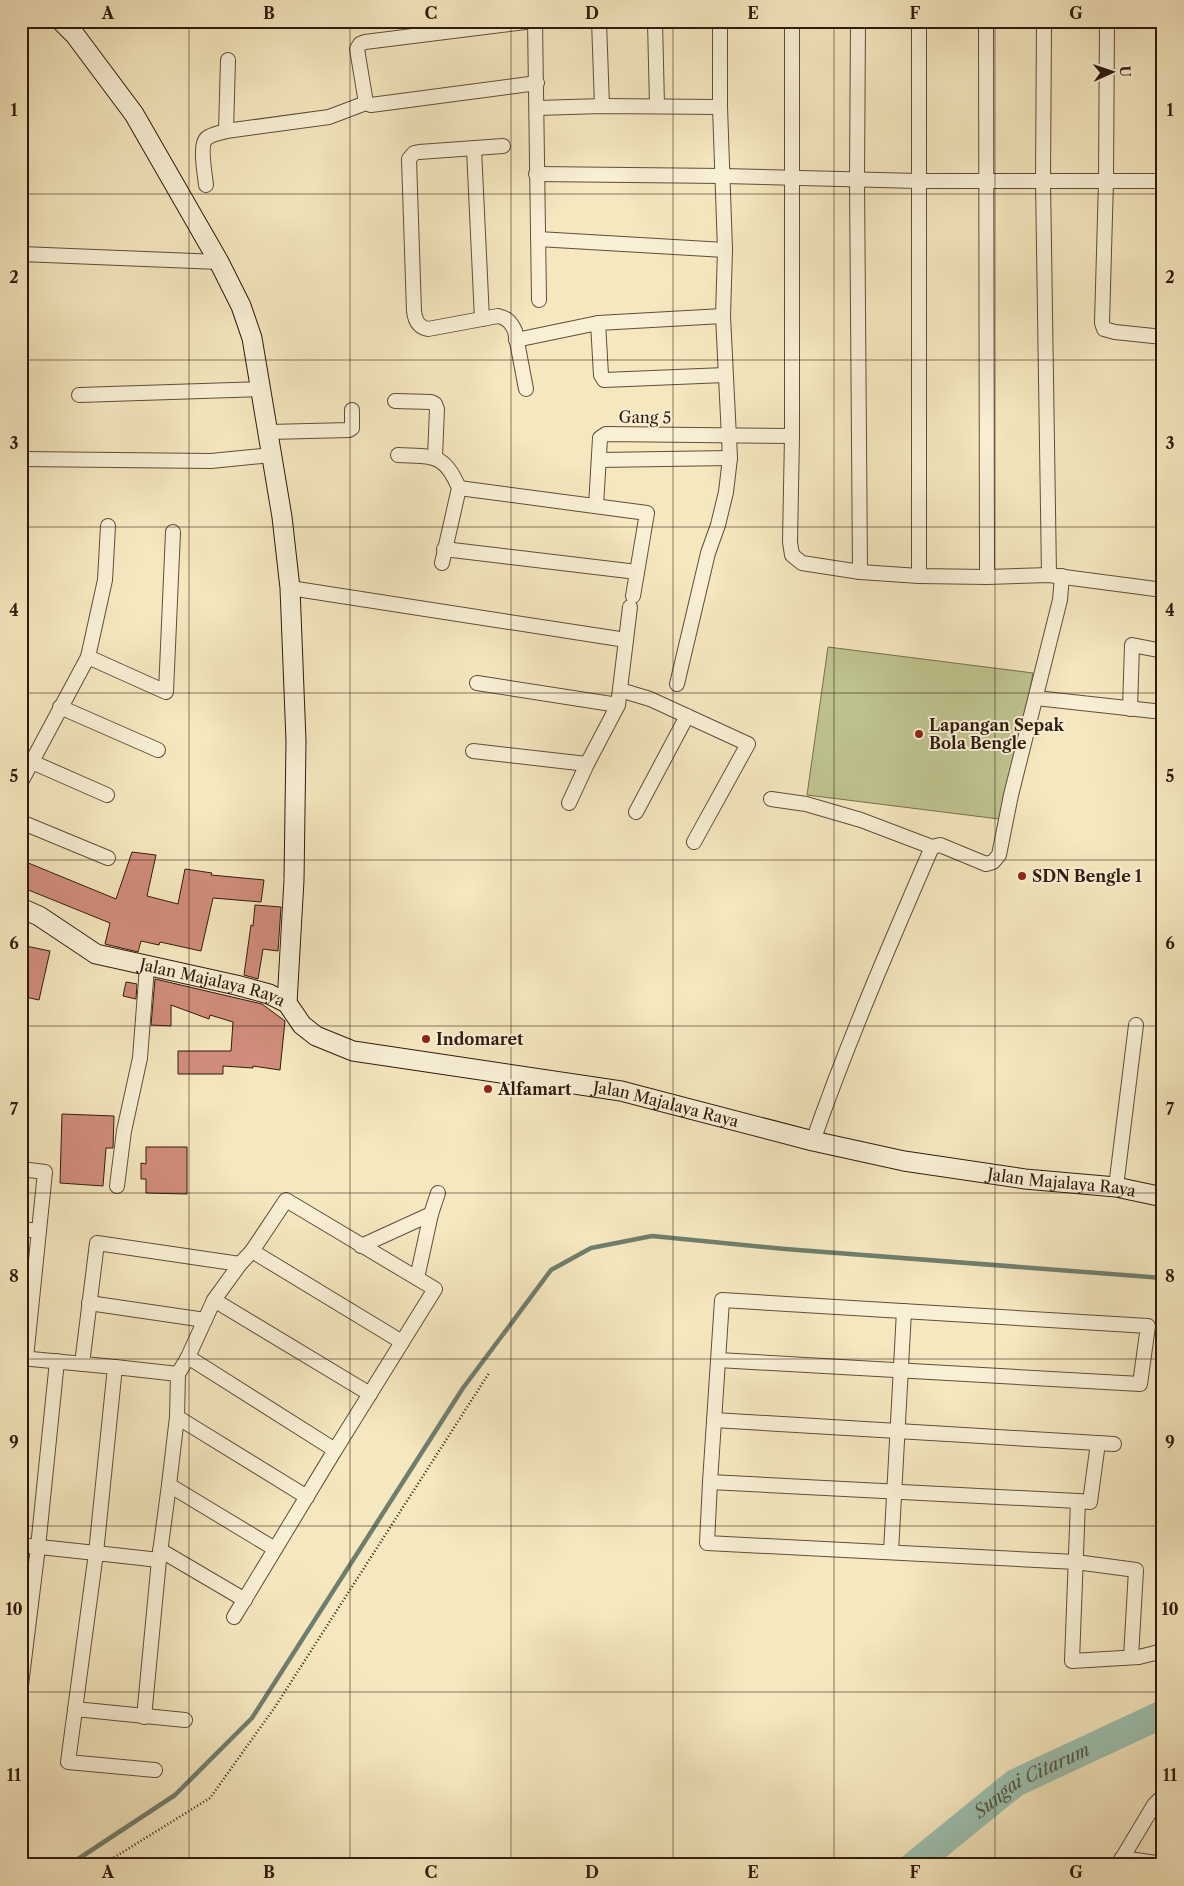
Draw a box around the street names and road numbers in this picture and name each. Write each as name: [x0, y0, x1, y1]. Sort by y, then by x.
street label: Gang 5: [618, 407, 672, 427]
street label: Jalan Majalaya Raya: [135, 953, 289, 1011]
street label: Jalan Majalaya Raya: [589, 1077, 742, 1131]
street label: Jalan Majalaya Raya: [983, 1163, 1138, 1201]

